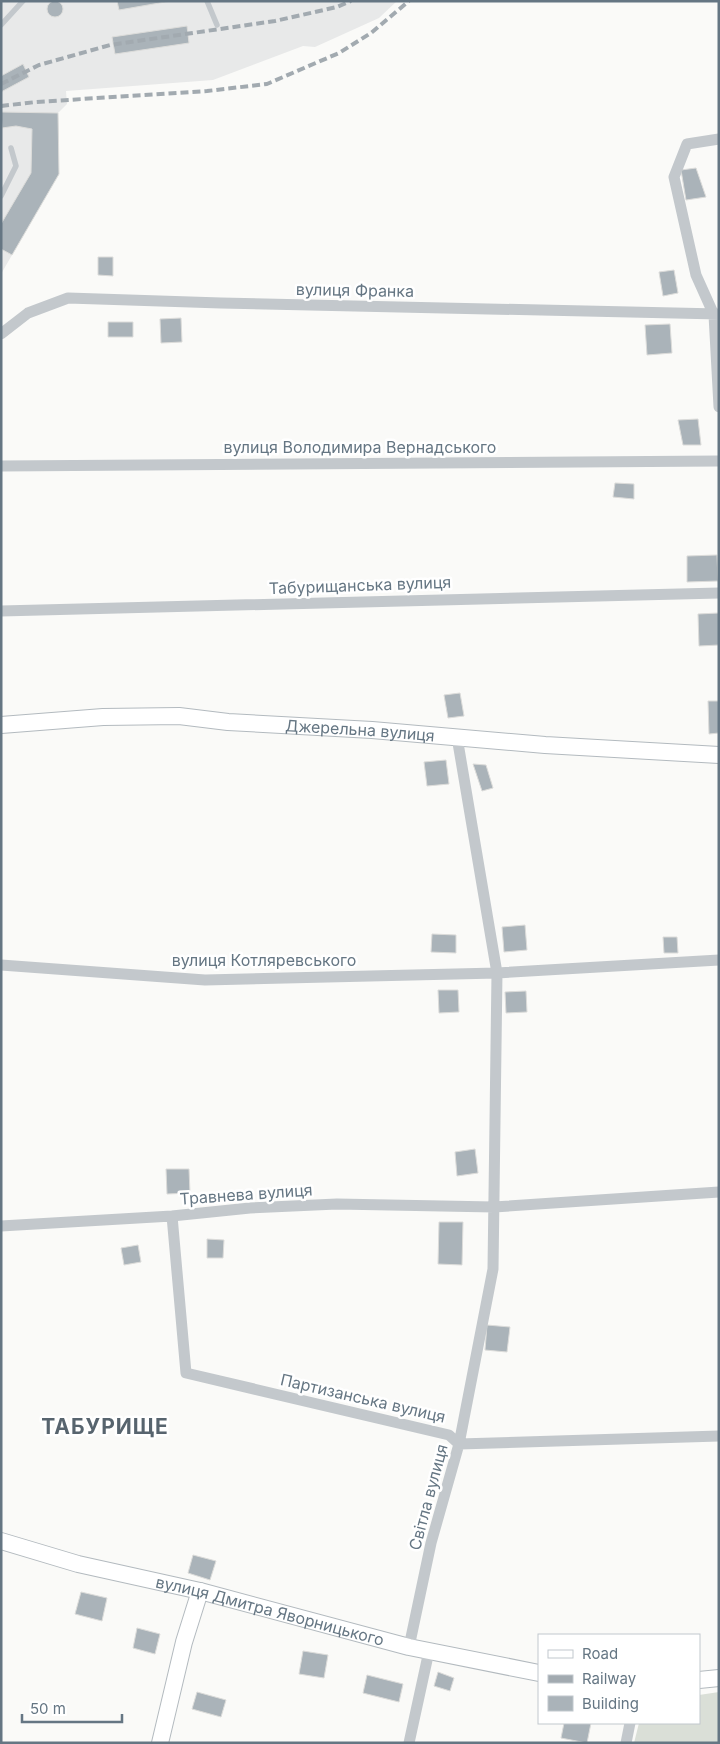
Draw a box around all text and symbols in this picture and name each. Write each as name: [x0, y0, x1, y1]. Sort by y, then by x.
street label: вулиця Франка: [296, 279, 414, 301]
street label: вулиця Володимира Вернадського: [224, 437, 496, 457]
street label: Табурищанська вулиця: [269, 572, 451, 598]
street label: Джерельна вулиця: [285, 715, 436, 745]
street label: вулиця Котляревського: [172, 950, 356, 970]
street label: Травнева вулиця: [179, 1179, 313, 1209]
street label: Партизанська вулиця: [279, 1369, 447, 1427]
district label: ТАБУРИЩЕ: [41, 1414, 169, 1439]
street label: Світла вулиця: [404, 1442, 452, 1552]
street label: вулиця Дмитра Яворницького: [154, 1572, 386, 1650]
legend: [538, 1634, 700, 1724]
text: Road: [582, 1644, 618, 1663]
text: Railway: [582, 1669, 637, 1688]
scale bar: [22, 1692, 122, 1724]
text: Building: [582, 1694, 639, 1713]
text: 50 m: [30, 1699, 66, 1718]

